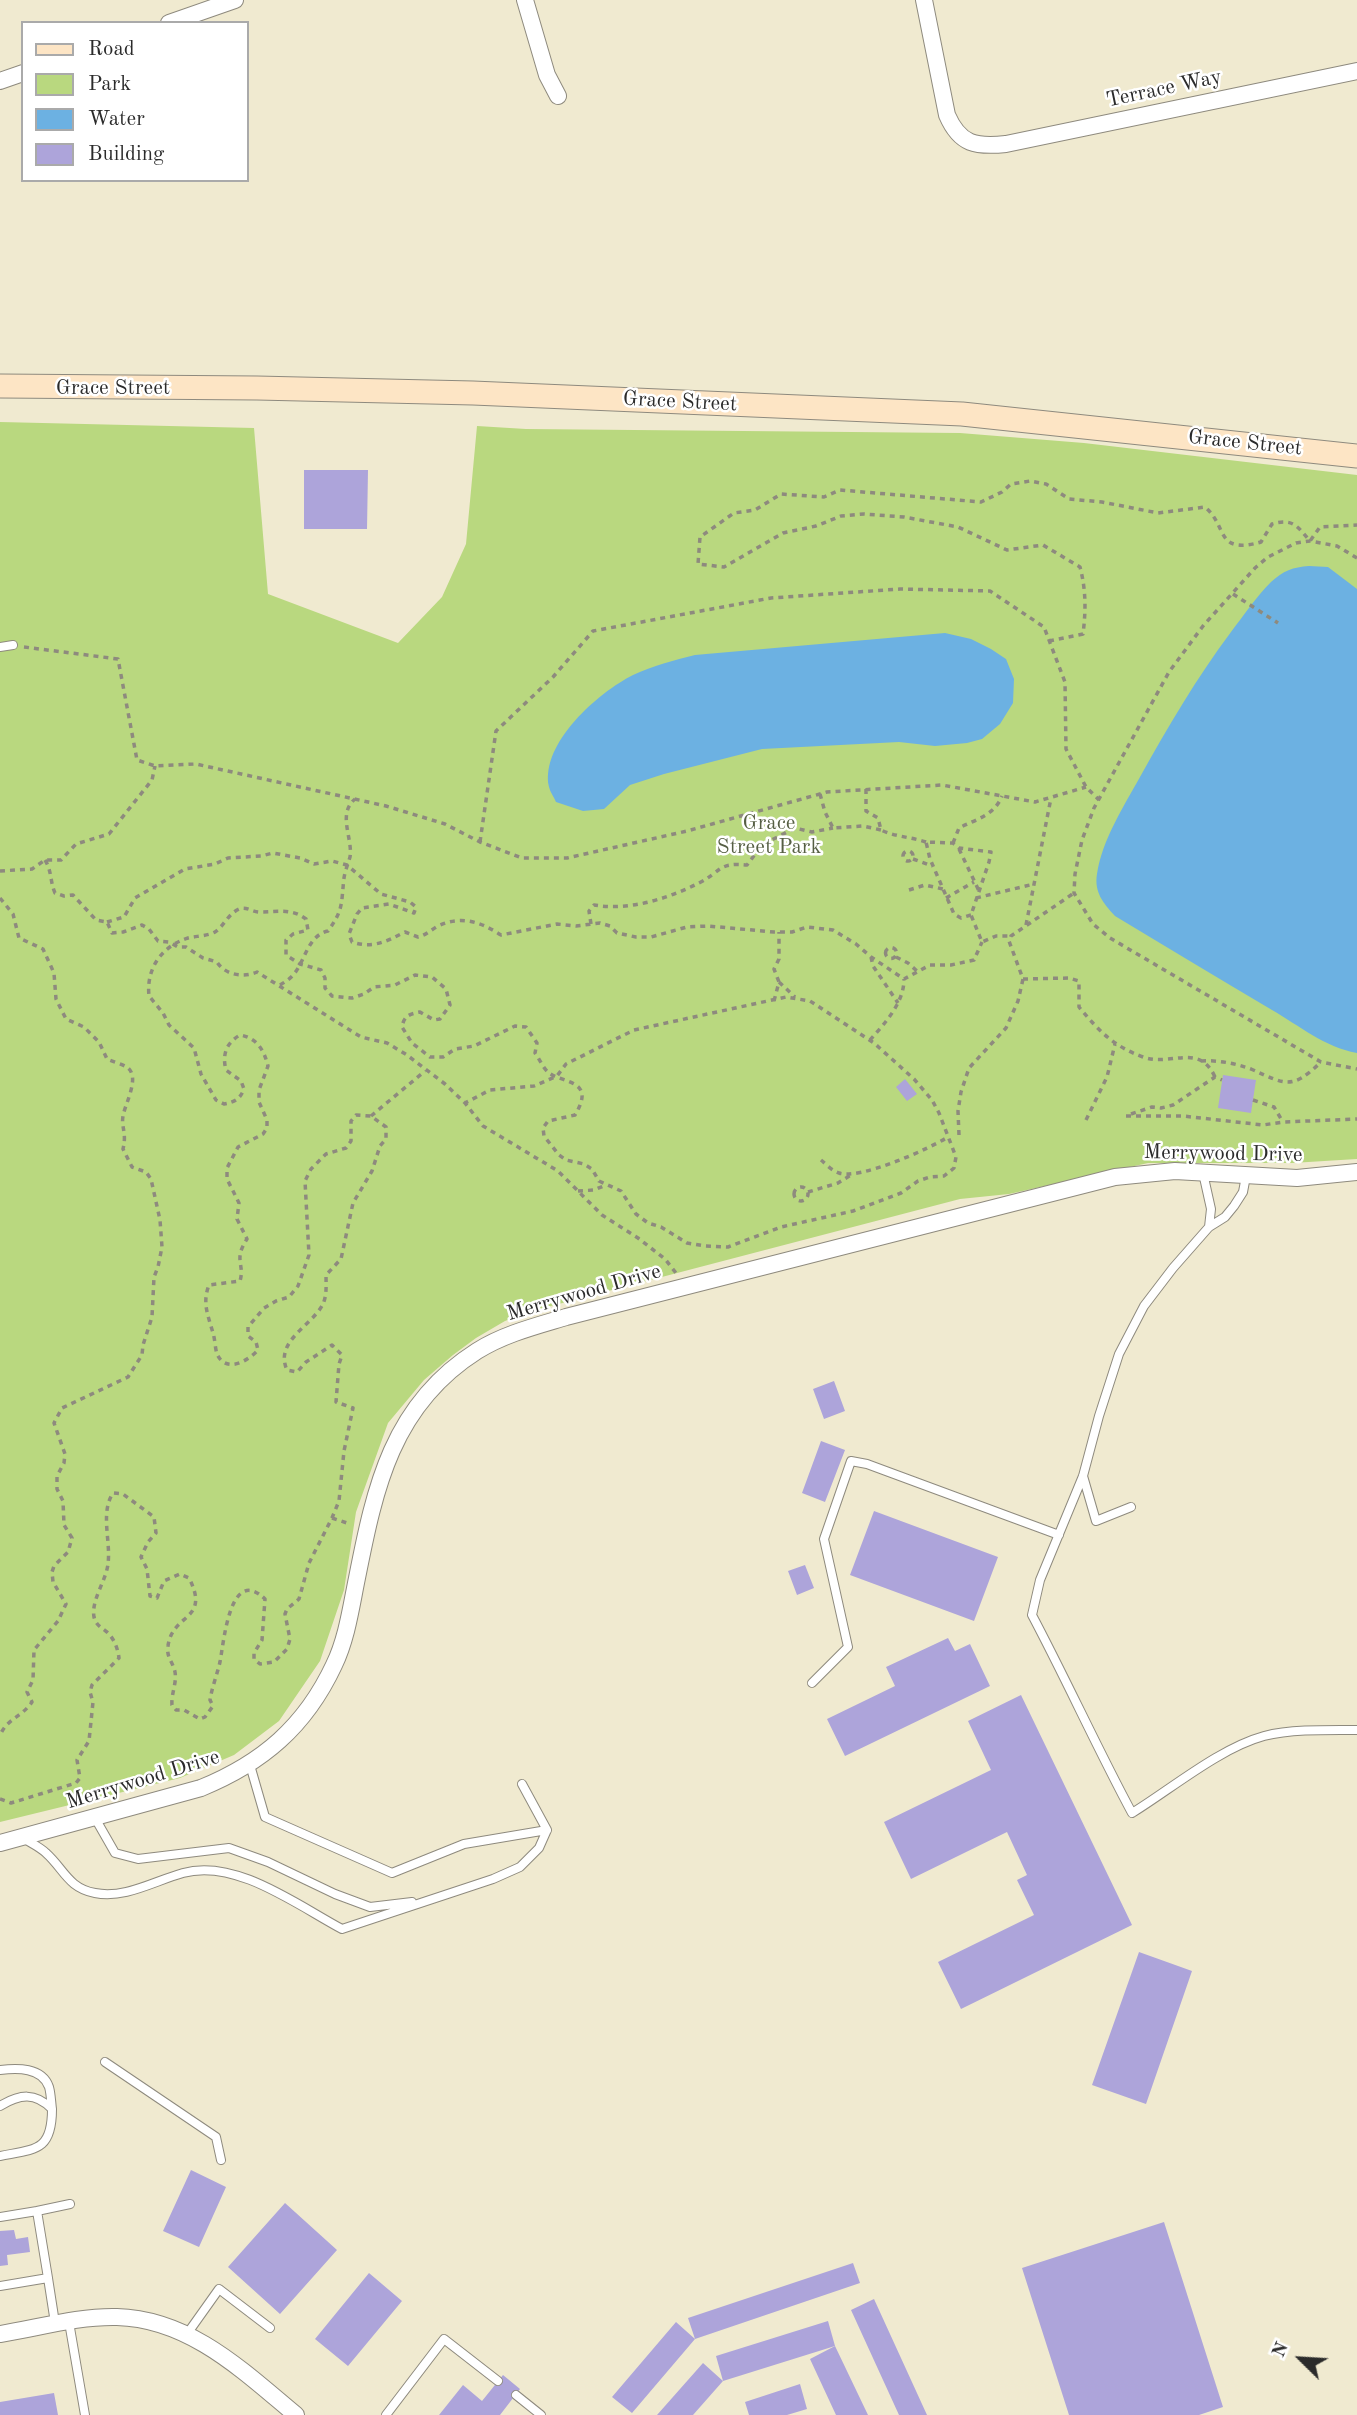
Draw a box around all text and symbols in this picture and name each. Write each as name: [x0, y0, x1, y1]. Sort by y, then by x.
legend: [21, 21, 248, 182]
text: Road: [88, 39, 135, 60]
street label: Terrace Way: [1104, 64, 1224, 114]
text: Park: [88, 74, 131, 95]
text: Water: [88, 109, 145, 130]
text: Building: [88, 144, 164, 165]
street label: Grace Street: [56, 375, 170, 401]
street label: Grace Street: [622, 386, 738, 418]
street label: Grace Street: [1187, 424, 1303, 462]
park label: Grace Street Park: [717, 810, 821, 860]
street label: Merrywood Drive: [1143, 1140, 1303, 1168]
street label: Merrywood Drive: [504, 1259, 664, 1327]
street label: Merrywood Drive: [63, 1745, 223, 1815]
north arrow: [1266, 2324, 1336, 2394]
text: N: [1270, 2340, 1293, 2361]

